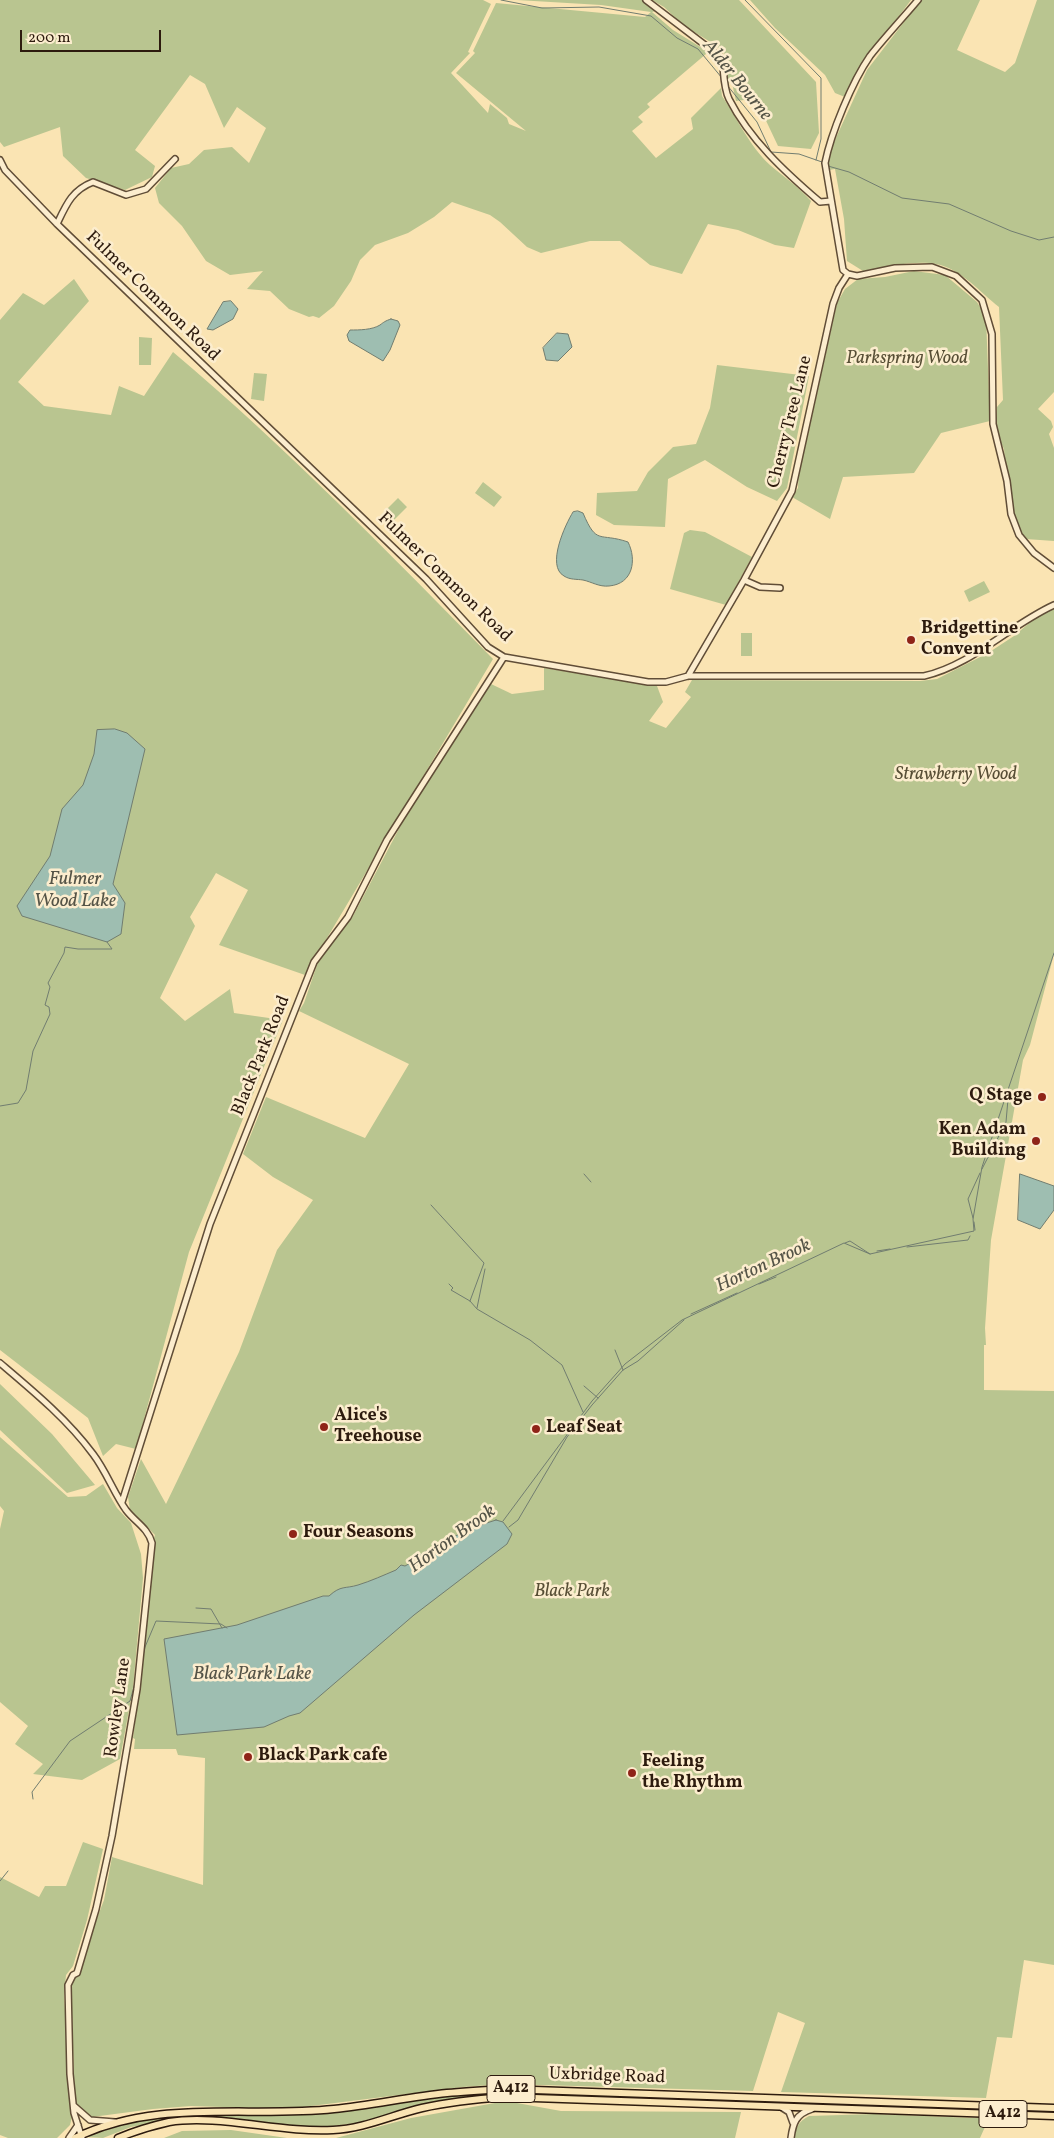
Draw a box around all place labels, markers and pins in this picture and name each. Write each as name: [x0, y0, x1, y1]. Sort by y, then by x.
place label: Bridgettine Convent: [921, 619, 1018, 662]
marker: Bridgettine Convent: [905, 634, 917, 646]
place label: Q Stage: [969, 1086, 1032, 1108]
marker: Q Stage: [1036, 1091, 1048, 1103]
place label: Ken Adam Building: [938, 1120, 1026, 1162]
marker: Ken Adam Building: [1030, 1135, 1042, 1147]
place label: Alice's Treehouse: [334, 1406, 422, 1448]
place label: Leaf Seat: [546, 1418, 622, 1440]
marker: Alice's Treehouse: [318, 1421, 330, 1433]
marker: Leaf Seat: [530, 1423, 542, 1435]
place label: Four Seasons: [303, 1523, 414, 1545]
marker: Four Seasons: [287, 1528, 299, 1540]
place label: Black Park cafe: [258, 1746, 388, 1768]
marker: Black Park cafe: [242, 1751, 254, 1763]
place label: Feeling the Rhythm: [642, 1752, 743, 1795]
marker: Feeling the Rhythm: [626, 1767, 638, 1779]

